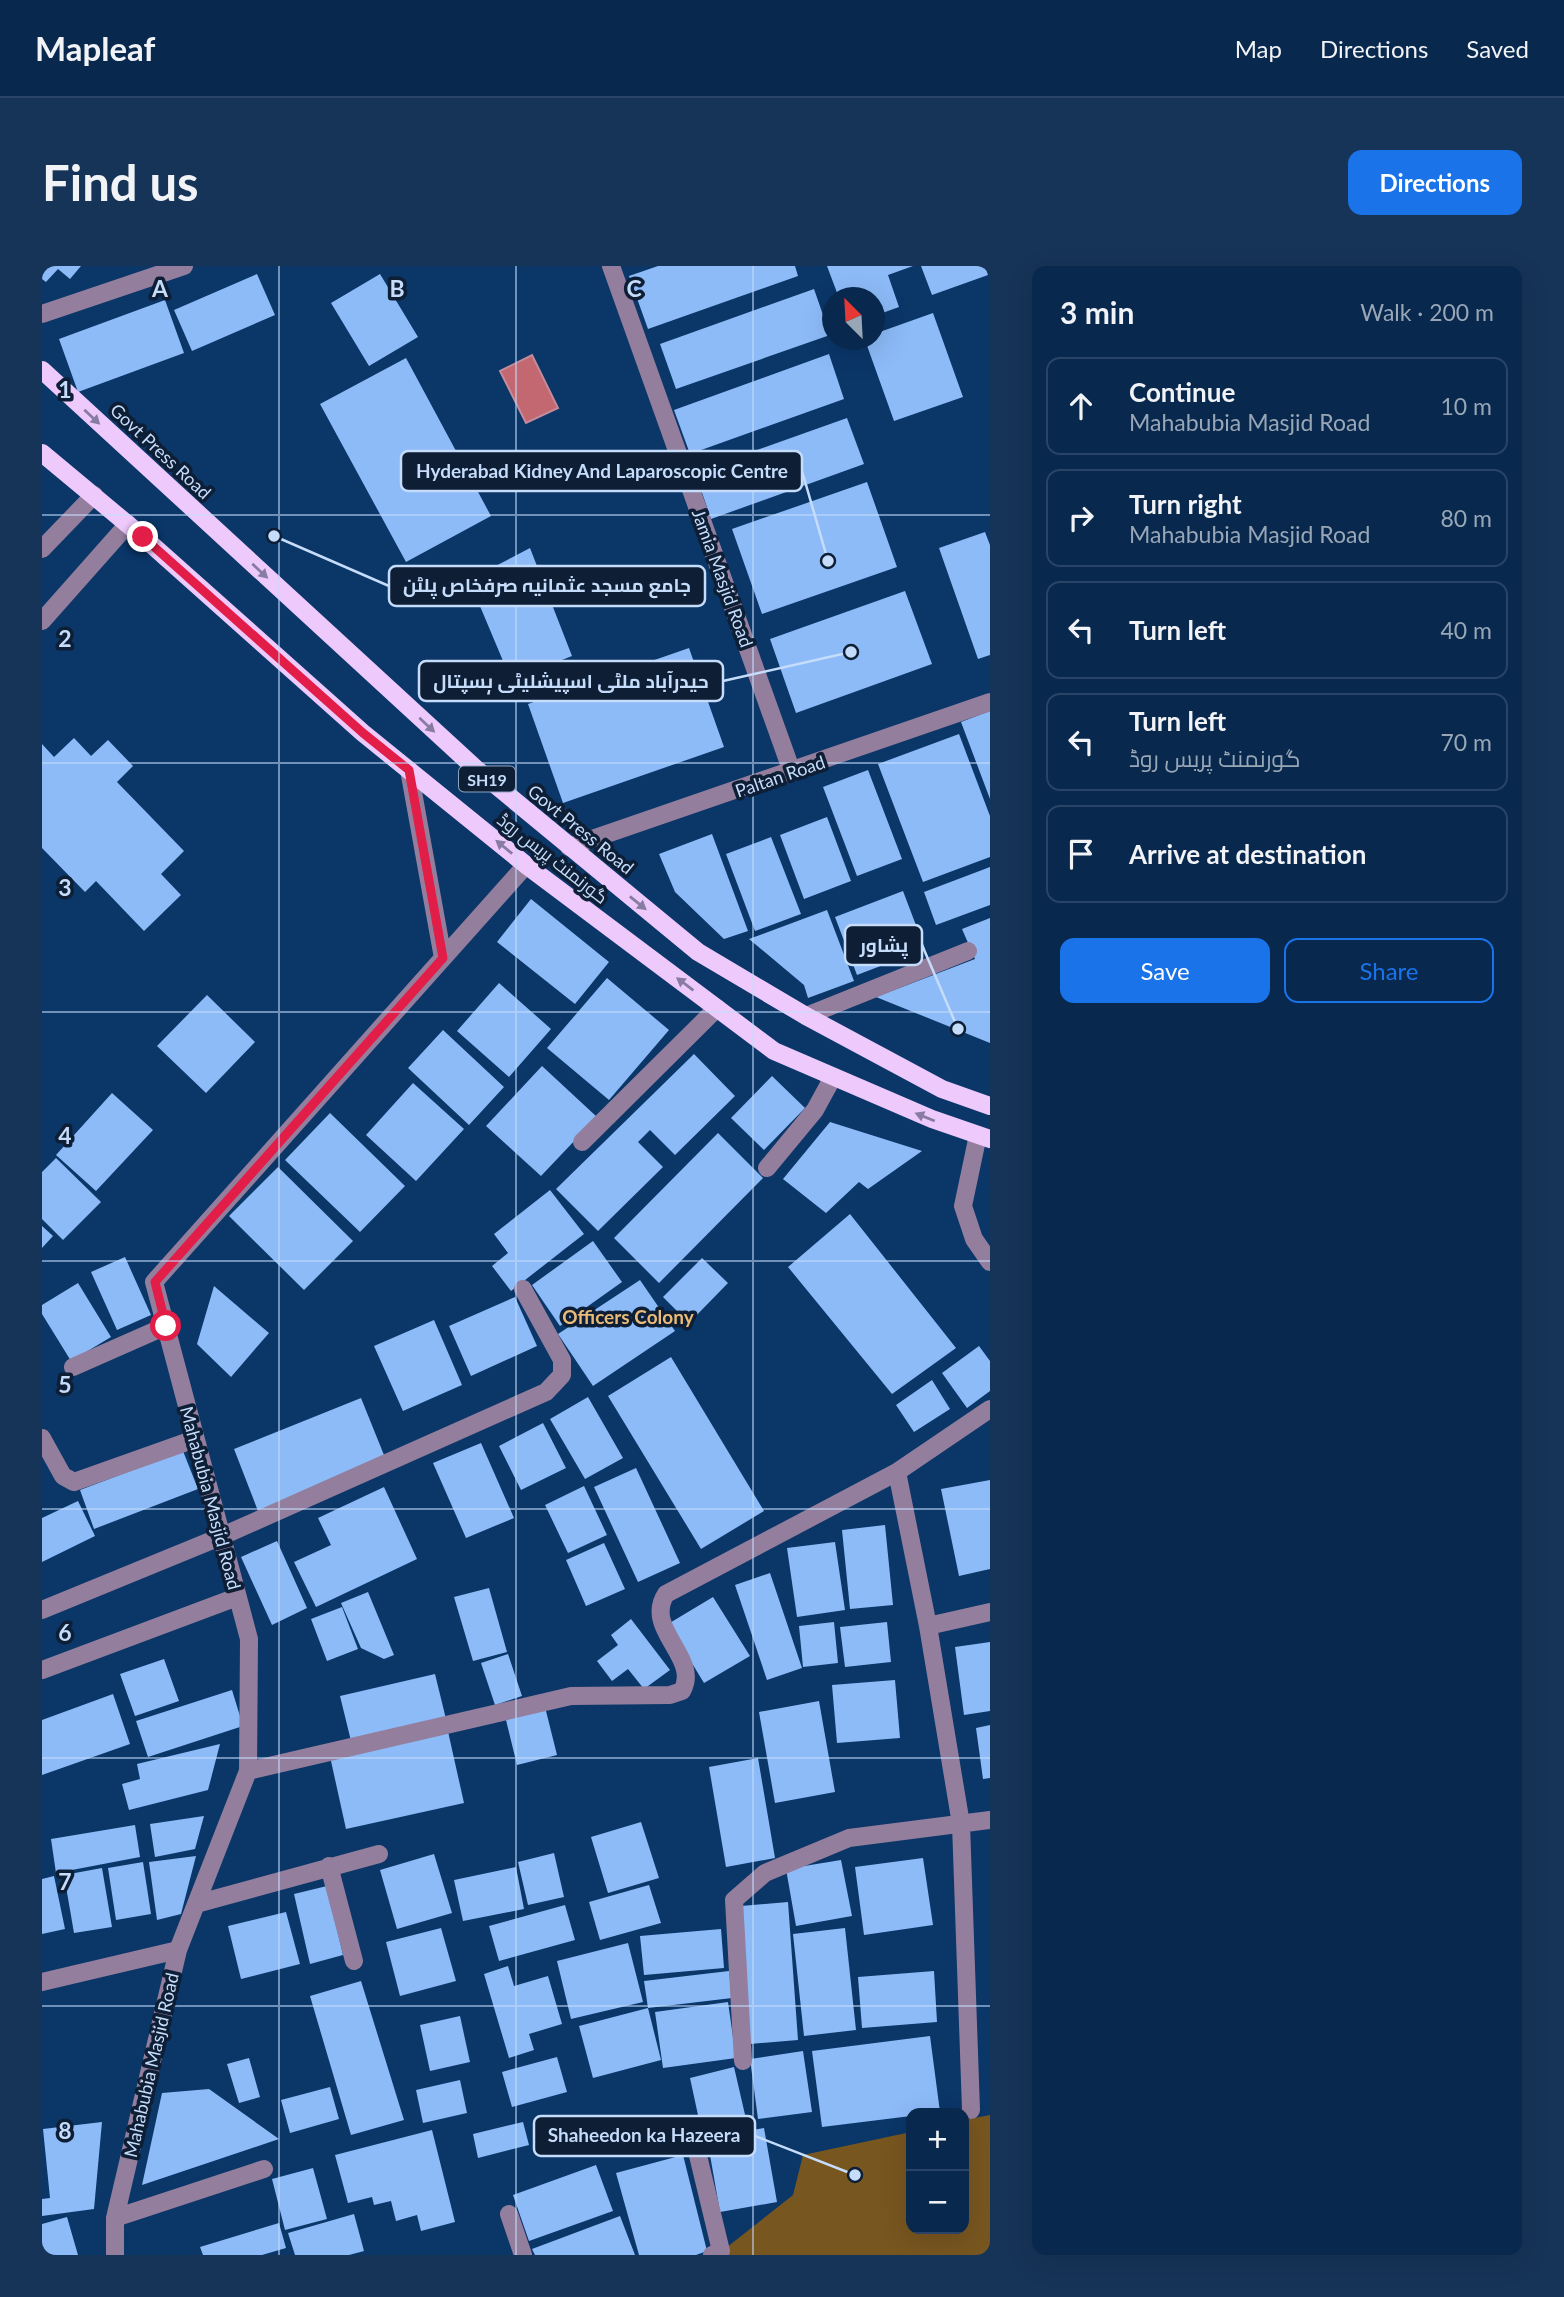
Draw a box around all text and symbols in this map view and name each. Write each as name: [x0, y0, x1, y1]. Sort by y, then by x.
text: Mapleaf: [35, 28, 155, 68]
text: Map: [1235, 34, 1282, 63]
text: Directions: [1320, 34, 1428, 63]
text: Saved: [1466, 34, 1529, 63]
button: Directions: [1348, 150, 1522, 215]
text: Find us: [42, 153, 199, 211]
text: A: [151, 274, 169, 302]
text: B: [389, 274, 405, 302]
text: C: [626, 274, 642, 302]
north arrow: [822, 287, 885, 350]
text: 3 min: [1060, 294, 1134, 330]
text: Walk · 200 m: [1360, 298, 1494, 326]
text: 1: [58, 375, 72, 403]
text: Continue: [1129, 376, 1235, 408]
icon: ahead: [1062, 387, 1100, 425]
text: 10 m: [1441, 392, 1492, 420]
street label: Govt Press Road: [106, 399, 216, 503]
one-way arrow: [83, 408, 100, 424]
text: Mahabubia Masjid Road: [1129, 408, 1370, 436]
callout: Hyderabad Kidney And Laparoscopic Centre: [401, 451, 802, 491]
text: Hyderabad Kidney And Laparoscopic Centre: [416, 459, 788, 482]
text: Turn right: [1129, 488, 1242, 520]
icon: right: [1062, 499, 1100, 537]
text: 80 m: [1441, 504, 1492, 532]
street label: Jamia Masjid Road: [688, 506, 758, 650]
text: Mahabubia Masjid Road: [1129, 520, 1370, 548]
route end: [127, 521, 158, 552]
one-way arrow: [251, 562, 268, 578]
callout: جامع مسجد عثمانیہ صرفخاص پلٹن: [389, 566, 705, 606]
text: جامع مسجد عثمانیہ صرفخاص پلٹن: [403, 573, 691, 599]
icon: left: [1062, 611, 1100, 649]
text: Turn left: [1129, 614, 1226, 646]
text: 40 m: [1441, 616, 1492, 644]
text: 2: [58, 624, 72, 652]
callout: حیدرآباد ملٹی اسپیشلیٹی ہسپتال: [419, 661, 723, 701]
text: حیدرآباد ملٹی اسپیشلیٹی ہسپتال: [433, 669, 709, 695]
text: Turn left: [1129, 705, 1226, 737]
one-way arrow: [418, 716, 435, 732]
icon: left: [1062, 723, 1100, 761]
text: 70 m: [1441, 728, 1492, 756]
text: گورنمنٹ پریس روڈ: [1129, 744, 1300, 772]
street label: Paltan Road: [732, 750, 828, 802]
road number: SH19: [459, 766, 515, 792]
street label: Govt Press Road: [524, 780, 638, 878]
street label: گورنمنٹ پریس روڈ: [492, 808, 613, 910]
icon: arrive: [1062, 835, 1100, 873]
text: Arrive at destination: [1129, 838, 1366, 870]
one-way arrow: [495, 839, 513, 854]
text: 3: [58, 873, 72, 901]
one-way arrow: [630, 895, 647, 910]
callout: پشاور: [845, 925, 922, 965]
text: پشاور: [859, 933, 908, 959]
button: Save: [1060, 938, 1270, 1003]
button: Share: [1284, 938, 1494, 1003]
one-way arrow: [676, 978, 694, 992]
one-way arrow: [915, 1111, 936, 1122]
text: 4: [58, 1121, 72, 1149]
district label: Officers Colony: [562, 1305, 695, 1328]
route start: [150, 1310, 181, 1341]
text: 5: [58, 1370, 72, 1398]
street label: Mahabubia Masjid Road: [176, 1404, 246, 1592]
text: 6: [58, 1618, 72, 1646]
text: 7: [58, 1867, 72, 1895]
street label: Mahabubia Masjid Road: [119, 1971, 183, 2159]
map controls: [906, 2108, 969, 2234]
button: +: [906, 2108, 969, 2171]
text: 8: [58, 2116, 72, 2144]
callout: Shaheedon ka Hazeera: [534, 2116, 755, 2156]
text: Shaheedon ka Hazeera: [548, 2123, 740, 2146]
button: −: [906, 2171, 969, 2234]

